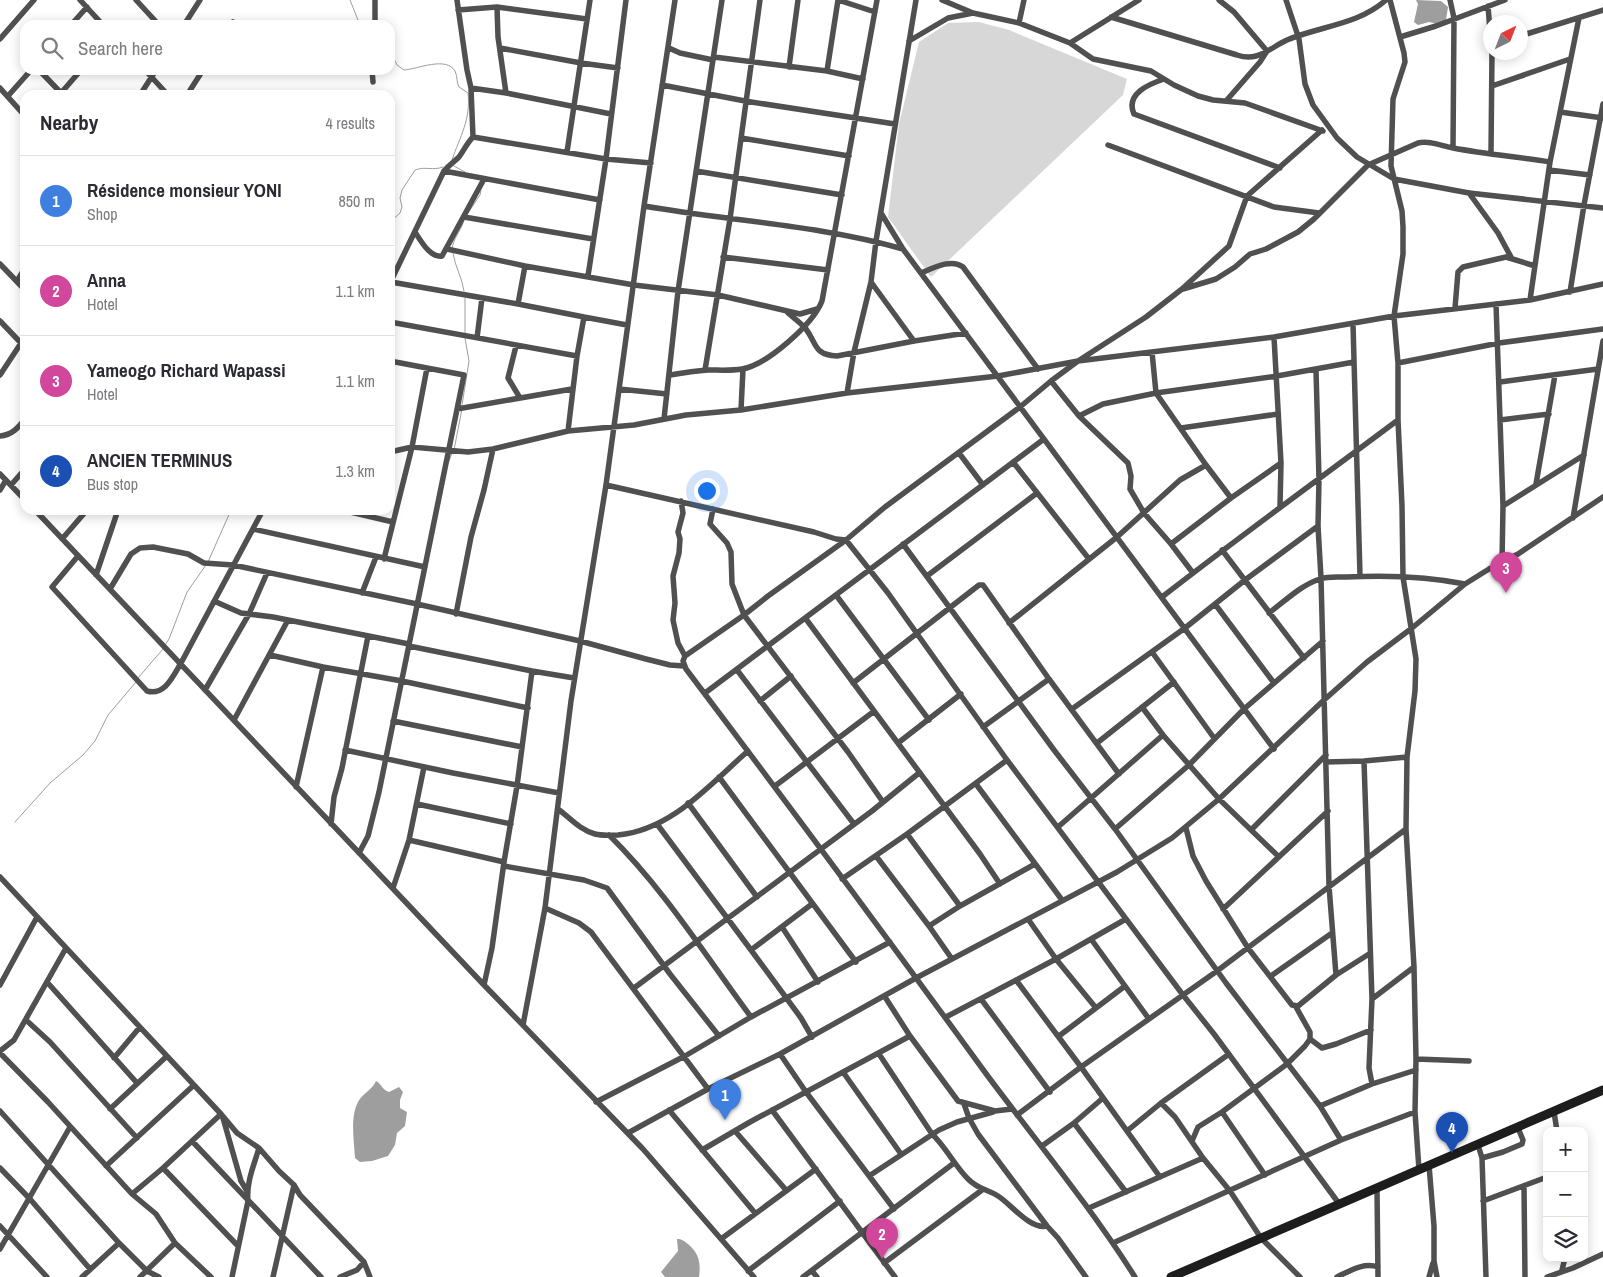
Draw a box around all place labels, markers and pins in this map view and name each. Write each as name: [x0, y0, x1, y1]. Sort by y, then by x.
pin: 3: [1490, 552, 1522, 593]
pin: 1: [709, 1079, 741, 1120]
pin: 4: [1436, 1112, 1468, 1153]
pin: 2: [866, 1218, 898, 1259]

